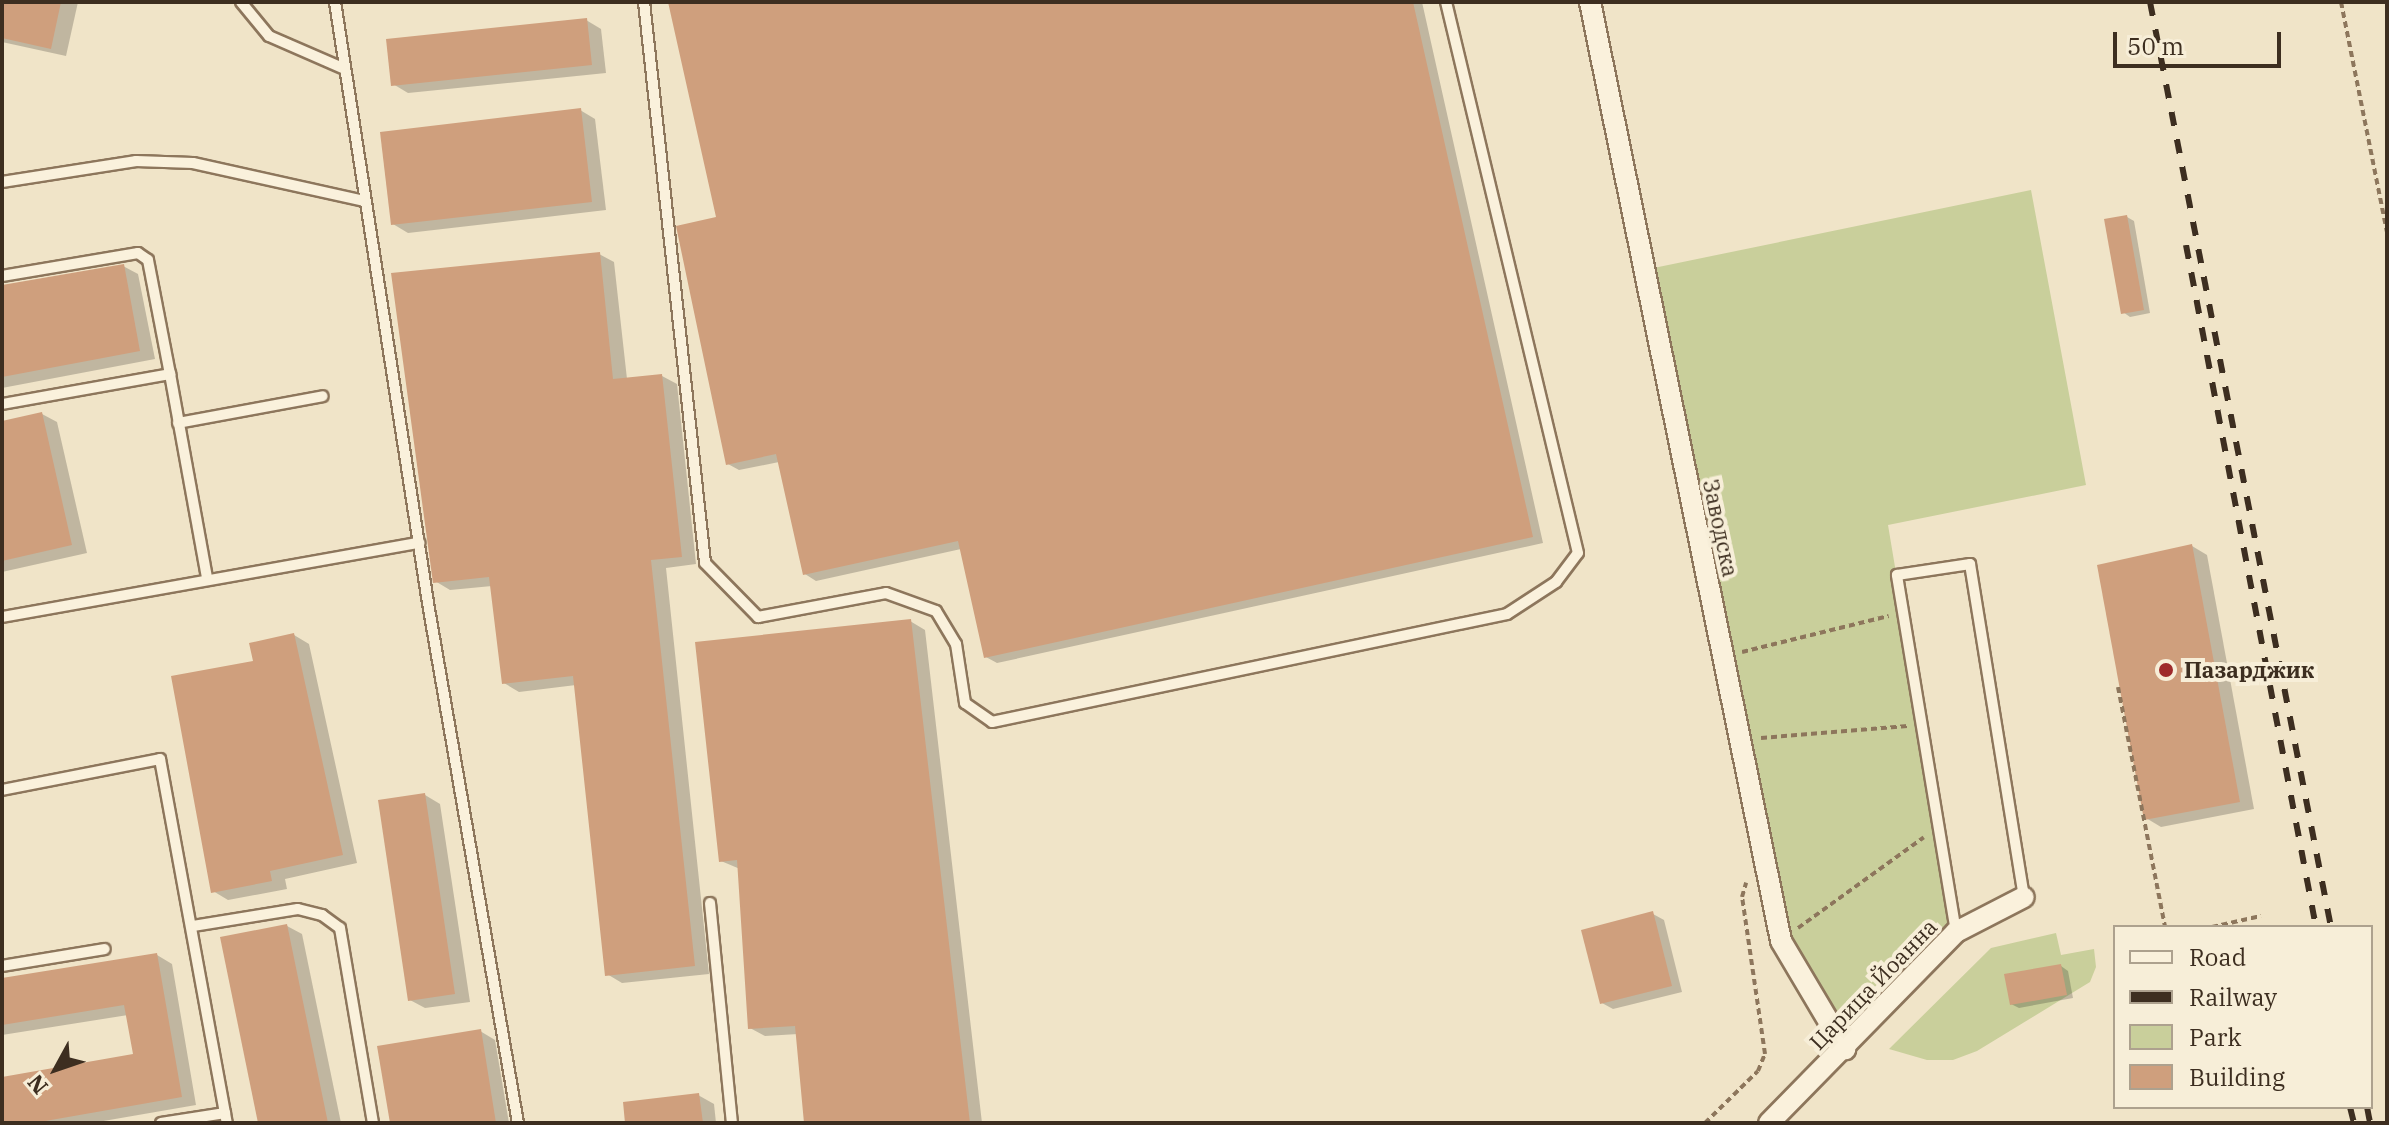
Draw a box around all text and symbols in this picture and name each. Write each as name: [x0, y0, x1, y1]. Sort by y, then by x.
scale bar: [2117, 16, 2285, 66]
text: 50 m: [2127, 30, 2184, 62]
street label: Заводска: [1698, 477, 1744, 579]
place label: Пазарджик: [2184, 657, 2314, 683]
marker: Пазарджик: [2155, 659, 2177, 681]
street label: Царица Йоанна: [1804, 913, 1942, 1055]
legend: [2113, 925, 2373, 1109]
text: Road: [2189, 941, 2246, 973]
text: Railway: [2189, 981, 2277, 1013]
text: Park: [2189, 1021, 2241, 1053]
north arrow: [16, 1029, 96, 1109]
text: Building: [2189, 1061, 2285, 1093]
text: N: [21, 1069, 54, 1101]

